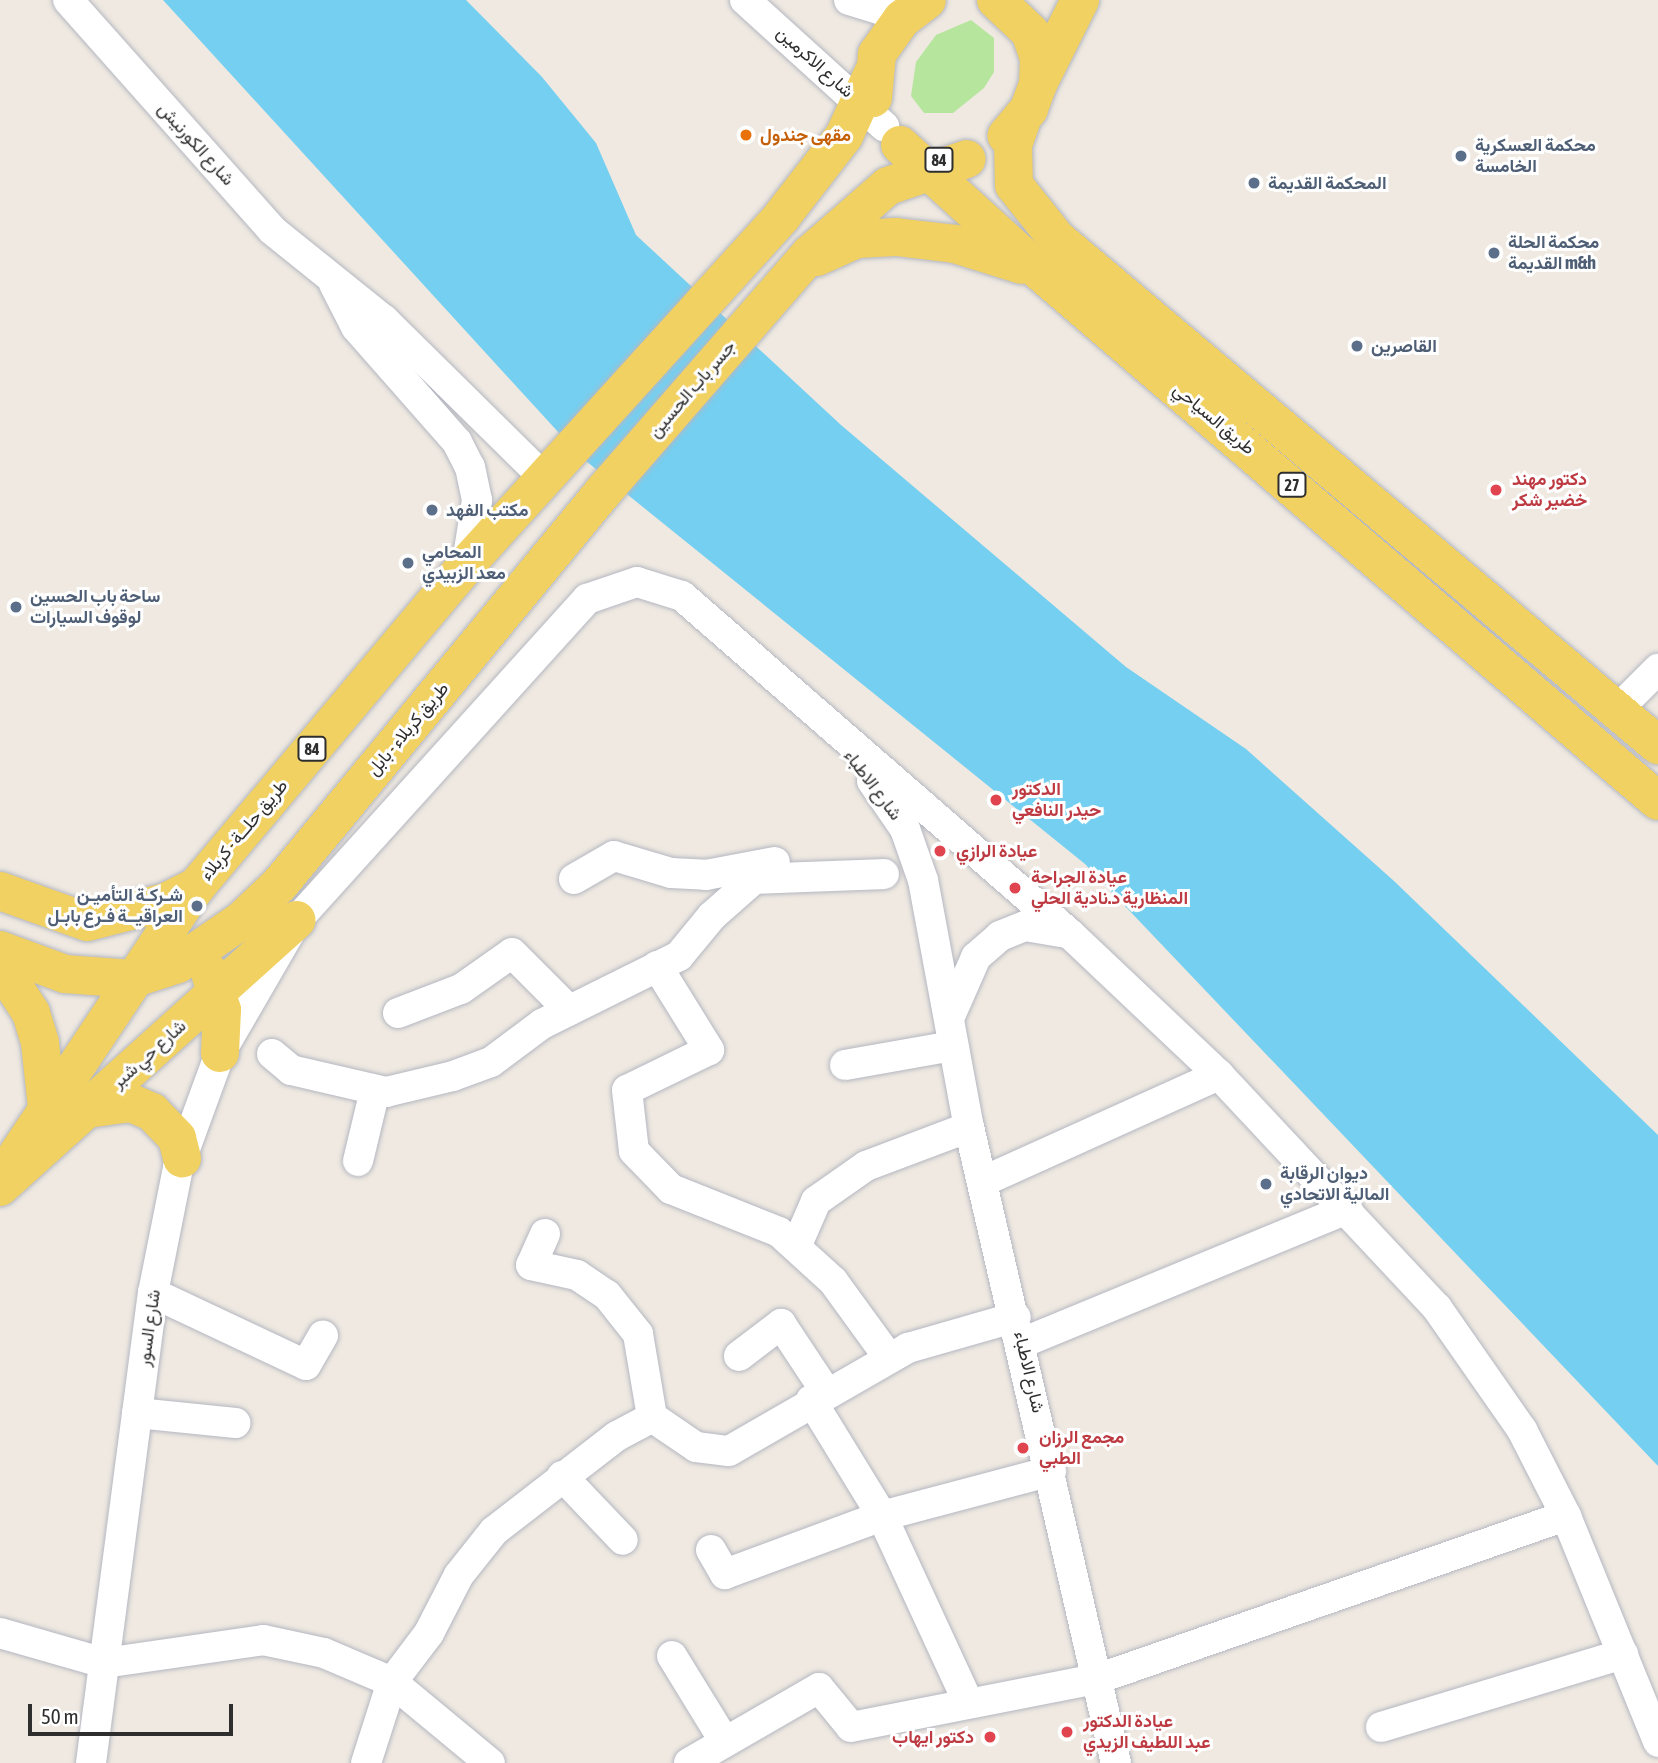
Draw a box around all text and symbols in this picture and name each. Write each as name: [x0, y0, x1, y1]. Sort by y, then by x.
street label: شارع الاكرمين: [772, 22, 858, 102]
street label: شارع الكورنيش: [153, 98, 239, 190]
place label: مقهى جندول: [760, 124, 851, 146]
marker: مقهى جندول: [738, 127, 754, 143]
place label: محكمة العسكرية الخامسة: [1475, 135, 1596, 178]
road number: 84: [923, 148, 955, 172]
marker: محكمة العسكرية الخامسة: [1453, 148, 1469, 164]
place label: المحكمة القديمة: [1268, 172, 1387, 194]
marker: المحكمة القديمة: [1246, 175, 1262, 191]
place label: محكمة الحلة القديمة m&h: [1508, 232, 1599, 274]
marker: محكمة الحلة القديمة m&h: [1486, 245, 1502, 261]
place label: القاصرين: [1371, 335, 1437, 357]
street label: جسر باب الحسين: [644, 336, 740, 442]
marker: القاصرين: [1349, 338, 1365, 354]
street label: طريق السياحي: [1169, 379, 1259, 459]
place label: دكتور مهند خضير شكر: [1512, 469, 1587, 512]
road number: 27: [1276, 472, 1308, 498]
marker: دكتور مهند خضير شكر: [1486, 480, 1506, 500]
place label: مكتب الفهد: [446, 499, 529, 521]
marker: مكتب الفهد: [424, 502, 440, 518]
place label: المحامي معد الزبيدي: [422, 542, 506, 584]
marker: المحامي معد الزبيدي: [400, 555, 416, 571]
place label: ساحة باب الحسين لوقوف السيارات: [30, 586, 160, 628]
marker: ساحة باب الحسين لوقوف السيارات: [8, 599, 24, 615]
street label: طريق كربلاء - بابل: [363, 678, 453, 780]
road number: 84: [296, 736, 328, 762]
street label: شارع الاطباء: [839, 745, 907, 825]
street label: طريق حلــة - كربلاء: [196, 775, 292, 885]
place label: الدكتور حيدر النافعي: [1012, 779, 1101, 822]
marker: الدكتور حيدر النافعي: [986, 790, 1006, 810]
place label: عيادة الرازي: [956, 840, 1037, 862]
marker: عيادة الرازي: [930, 841, 950, 861]
place label: عيادة الجراحة المنظارية د.نادية الحلي: [1031, 867, 1188, 910]
marker: عيادة الجراحة المنظارية د.نادية الحلي: [1005, 878, 1025, 898]
place label: شـركـة التأميـن العراقيــة فـرع بابـل: [48, 885, 183, 928]
marker: شـركـة التأميـن العراقيــة فـرع بابـل: [189, 898, 205, 914]
street label: شارع حي شبر: [107, 1015, 191, 1093]
place label: ديوان الرقابة المالية الاتحادي: [1280, 1163, 1390, 1206]
marker: ديوان الرقابة المالية الاتحادي: [1258, 1176, 1274, 1192]
street label: شارع السور: [133, 1288, 165, 1368]
street label: شارع الاطباء: [1009, 1329, 1049, 1415]
place label: مجمع الرزان الطبي: [1039, 1427, 1124, 1470]
marker: مجمع الرزان الطبي: [1013, 1438, 1033, 1458]
scale bar: [32, 1690, 236, 1734]
text: 50 m: [41, 1704, 79, 1728]
place label: عيادة الدكتور عبد اللطيف الزيدي: [1083, 1711, 1211, 1754]
marker: عيادة الدكتور عبد اللطيف الزيدي: [1057, 1722, 1077, 1742]
place label: دكتور ايهاب: [892, 1726, 974, 1748]
marker: دكتور ايهاب: [980, 1727, 1000, 1747]

